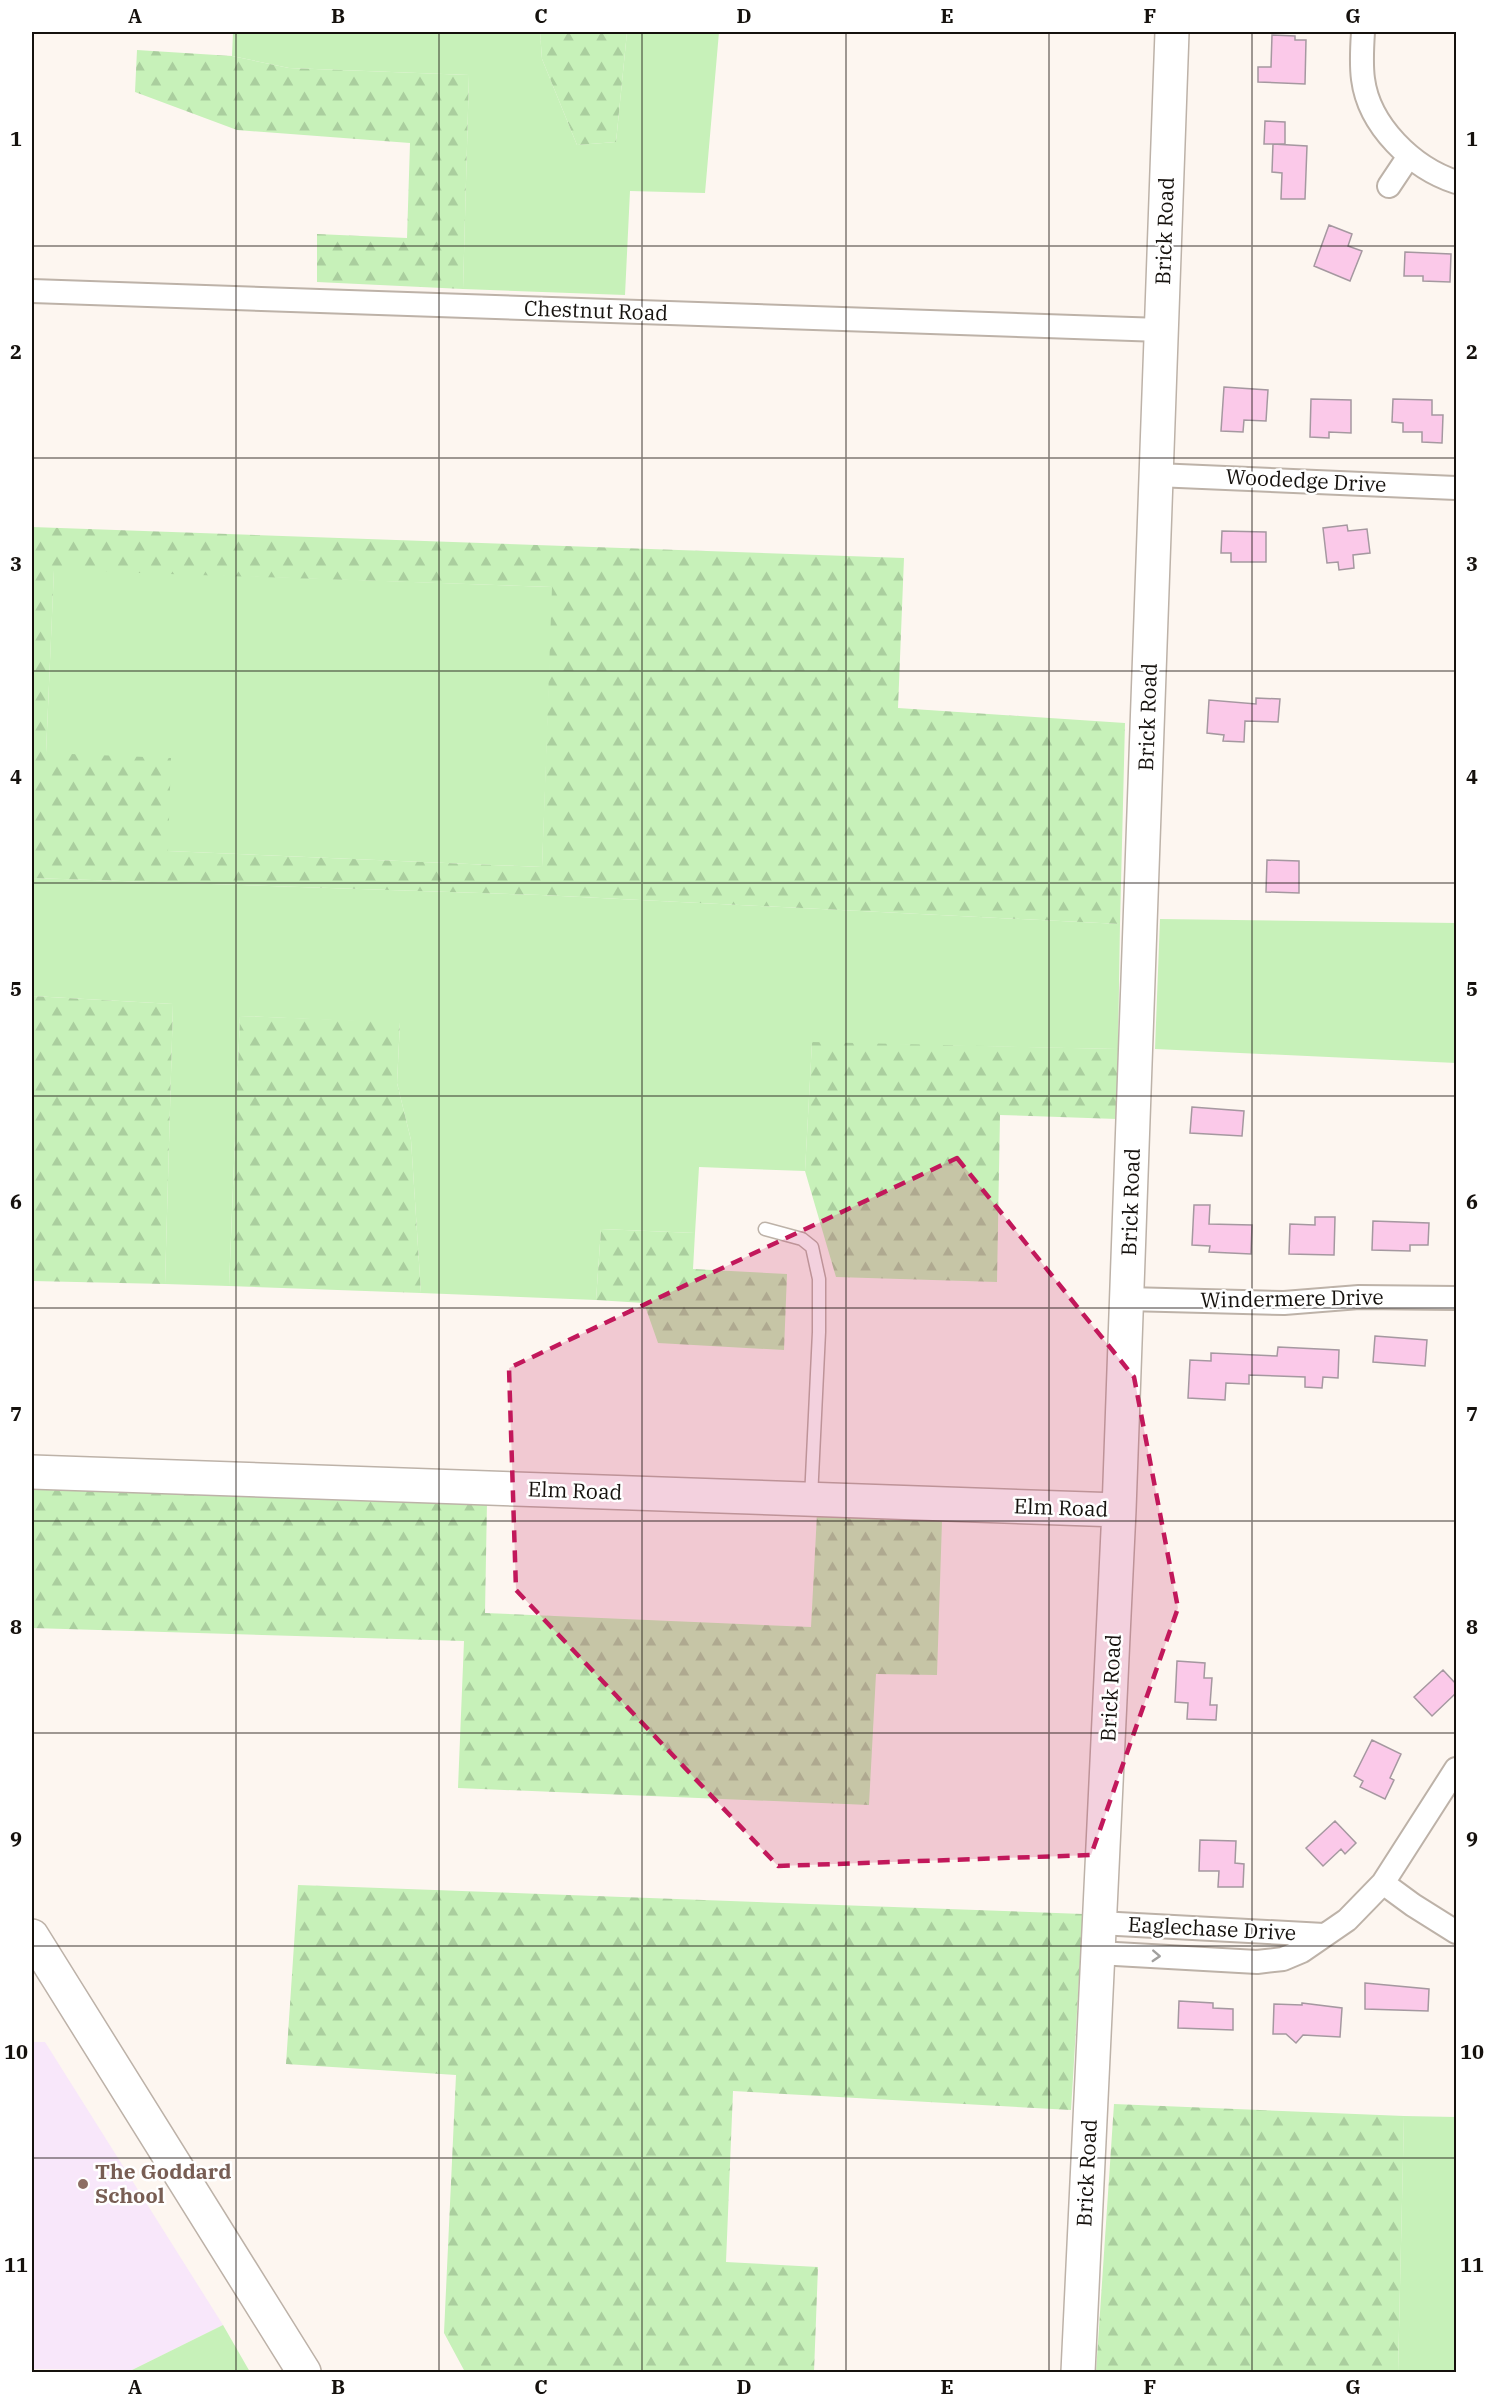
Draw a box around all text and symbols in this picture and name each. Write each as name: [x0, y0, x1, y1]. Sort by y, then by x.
text: A: [128, 2, 142, 29]
text: B: [331, 2, 345, 29]
text: C: [534, 2, 548, 29]
text: D: [736, 2, 752, 29]
text: E: [940, 2, 954, 29]
text: F: [1144, 2, 1156, 29]
text: G: [1345, 2, 1361, 29]
text: 1: [10, 125, 22, 152]
text: 1: [1466, 125, 1478, 152]
street label: Brick Road: [1148, 176, 1180, 285]
street label: Chestnut Road: [523, 293, 669, 327]
text: 2: [10, 338, 22, 365]
text: 2: [1466, 338, 1478, 365]
street label: Woodedge Drive: [1225, 462, 1387, 498]
text: 3: [10, 550, 22, 577]
text: 3: [1466, 550, 1478, 577]
street label: Brick Road: [1131, 662, 1163, 771]
text: 4: [10, 763, 22, 790]
text: 4: [1466, 763, 1478, 790]
text: 5: [10, 975, 22, 1002]
text: 5: [1466, 975, 1478, 1002]
street label: Brick Road: [1114, 1147, 1146, 1256]
text: 6: [10, 1188, 22, 1215]
text: 6: [1466, 1188, 1478, 1215]
street label: Windermere Drive: [1200, 1282, 1384, 1314]
text: 7: [10, 1400, 22, 1427]
text: 7: [1466, 1400, 1478, 1427]
street label: Elm Road: [527, 1474, 623, 1506]
street label: Elm Road: [1013, 1491, 1109, 1523]
text: 8: [10, 1613, 22, 1640]
text: 8: [1466, 1613, 1478, 1640]
street label: Brick Road: [1093, 1633, 1127, 1743]
text: 9: [10, 1825, 22, 1852]
text: 9: [1466, 1825, 1478, 1852]
street label: Eaglechase Drive: [1127, 1910, 1297, 1946]
one-way arrow: [1152, 1950, 1161, 1963]
text: 10: [4, 2038, 28, 2065]
text: 10: [1460, 2038, 1484, 2065]
street label: Brick Road: [1069, 2118, 1103, 2228]
place label: The Goddard School: [95, 2157, 231, 2209]
marker: The Goddard School: [76, 2177, 90, 2191]
text: 11: [4, 2251, 28, 2278]
text: 11: [1460, 2251, 1484, 2278]
text: A: [128, 2373, 142, 2400]
text: B: [331, 2373, 345, 2400]
text: C: [534, 2373, 548, 2400]
text: D: [736, 2373, 752, 2400]
text: E: [940, 2373, 954, 2400]
text: F: [1144, 2373, 1156, 2400]
text: G: [1345, 2373, 1361, 2400]

